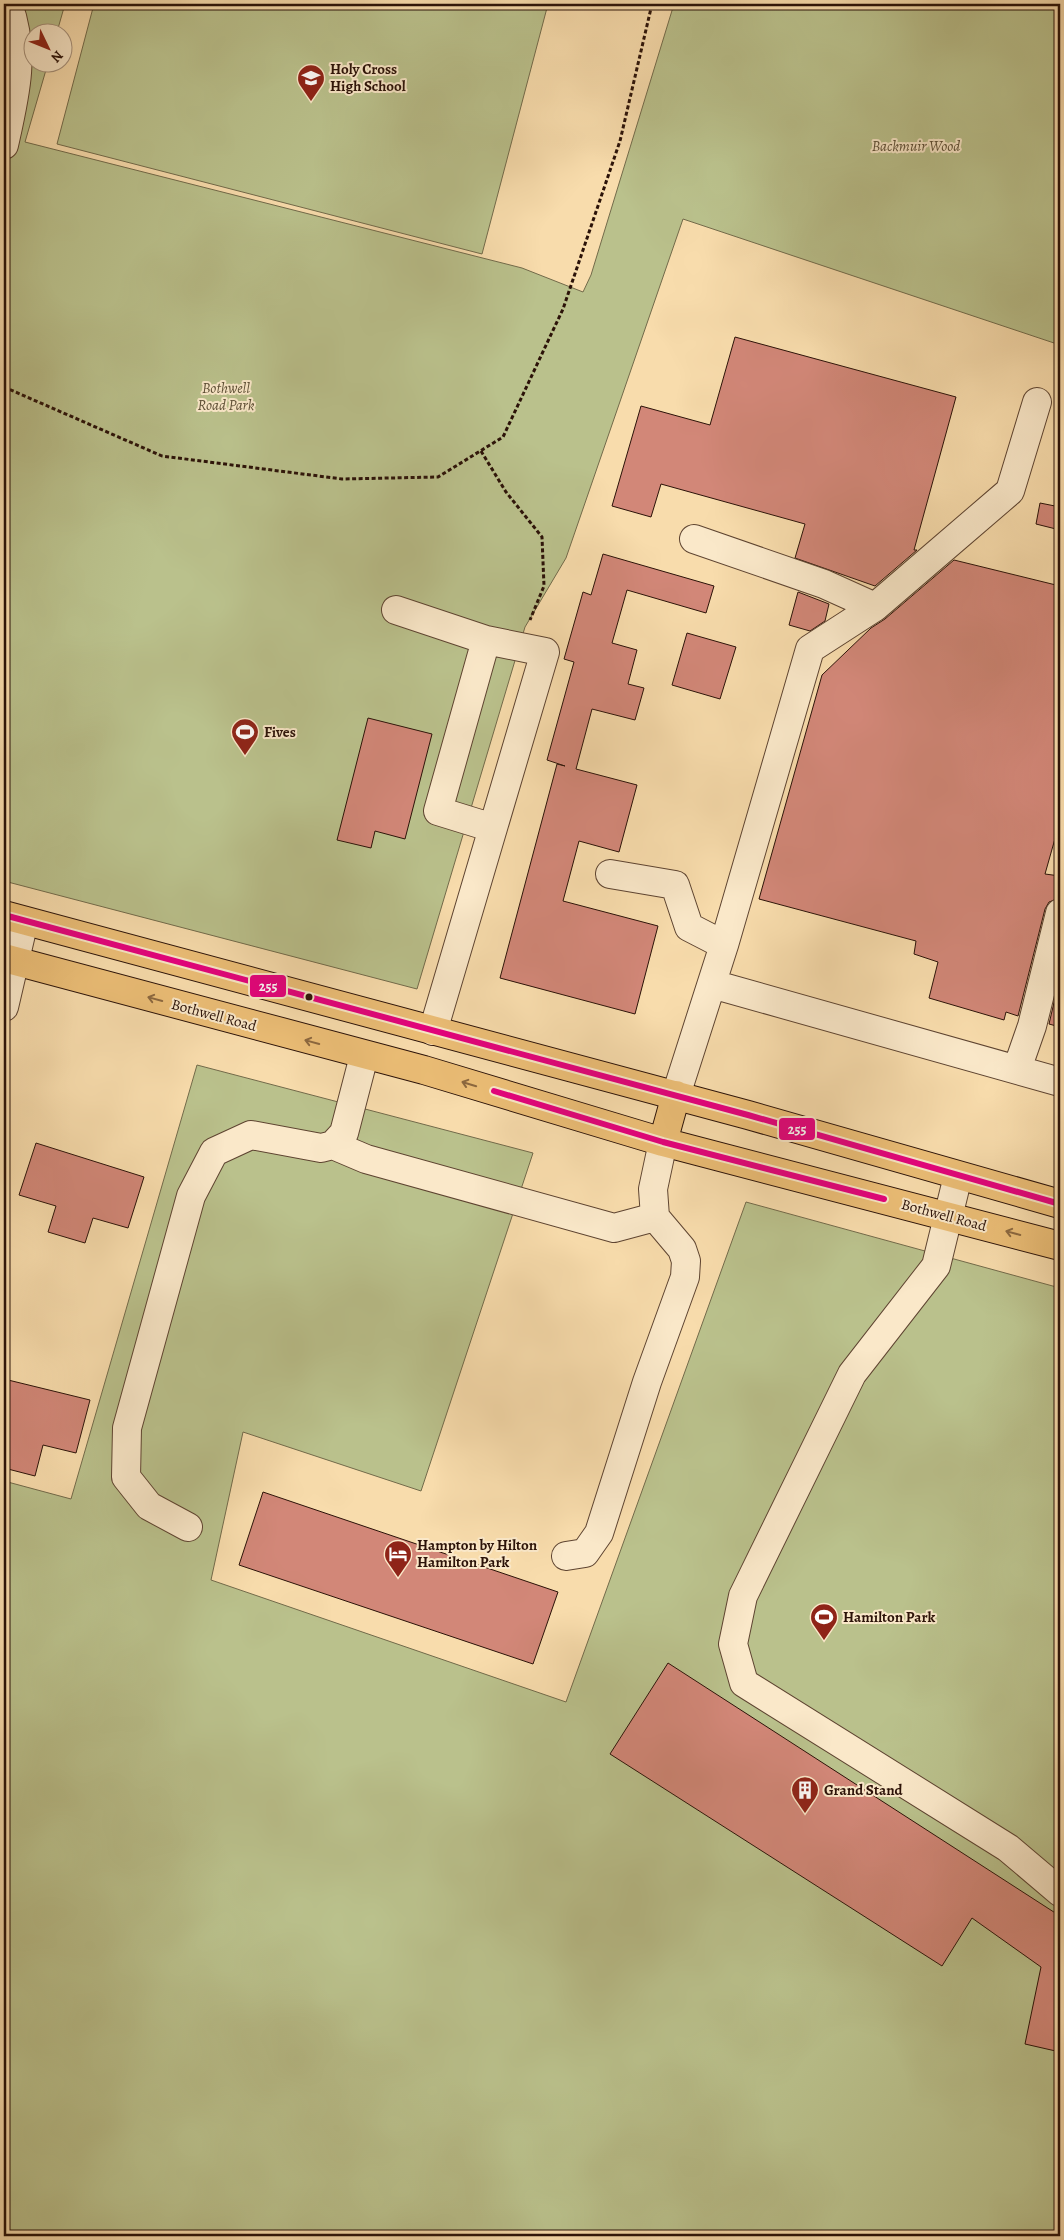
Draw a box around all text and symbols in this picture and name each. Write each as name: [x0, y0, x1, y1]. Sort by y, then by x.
north arrow: [22, 22, 72, 72]
text: N: [47, 46, 68, 67]
place label: Holy Cross High School: [330, 59, 406, 96]
school or university icon: Holy Cross High School: [296, 63, 326, 102]
park label: Backmuir Wood: [872, 136, 960, 156]
park label: Bothwell Road Park: [198, 378, 255, 415]
sports icon: Fives: [230, 717, 260, 756]
place label: Fives: [264, 722, 296, 742]
line badge: 255: [249, 974, 287, 998]
text: 255: [259, 977, 277, 996]
unlabelled marker: [304, 992, 314, 1002]
one-way arrow: [147, 994, 163, 1003]
street label: Bothwell Road: [169, 994, 260, 1036]
one-way arrow: [304, 1036, 320, 1046]
one-way arrow: [461, 1078, 477, 1088]
line badge: 255: [778, 1117, 816, 1141]
text: 255: [788, 1120, 806, 1139]
street label: Bothwell Road: [899, 1194, 990, 1236]
one-way arrow: [1006, 1228, 1022, 1238]
place label: Hampton by Hilton Hamilton Park: [417, 1535, 538, 1572]
hotel icon: Hampton by Hilton Hamilton Park: [383, 1539, 413, 1578]
sports icon: Hamilton Park: [809, 1602, 839, 1641]
place label: Hamilton Park: [843, 1607, 935, 1627]
building icon: Grand Stand: [790, 1775, 820, 1814]
place label: Grand Stand: [824, 1780, 904, 1800]

